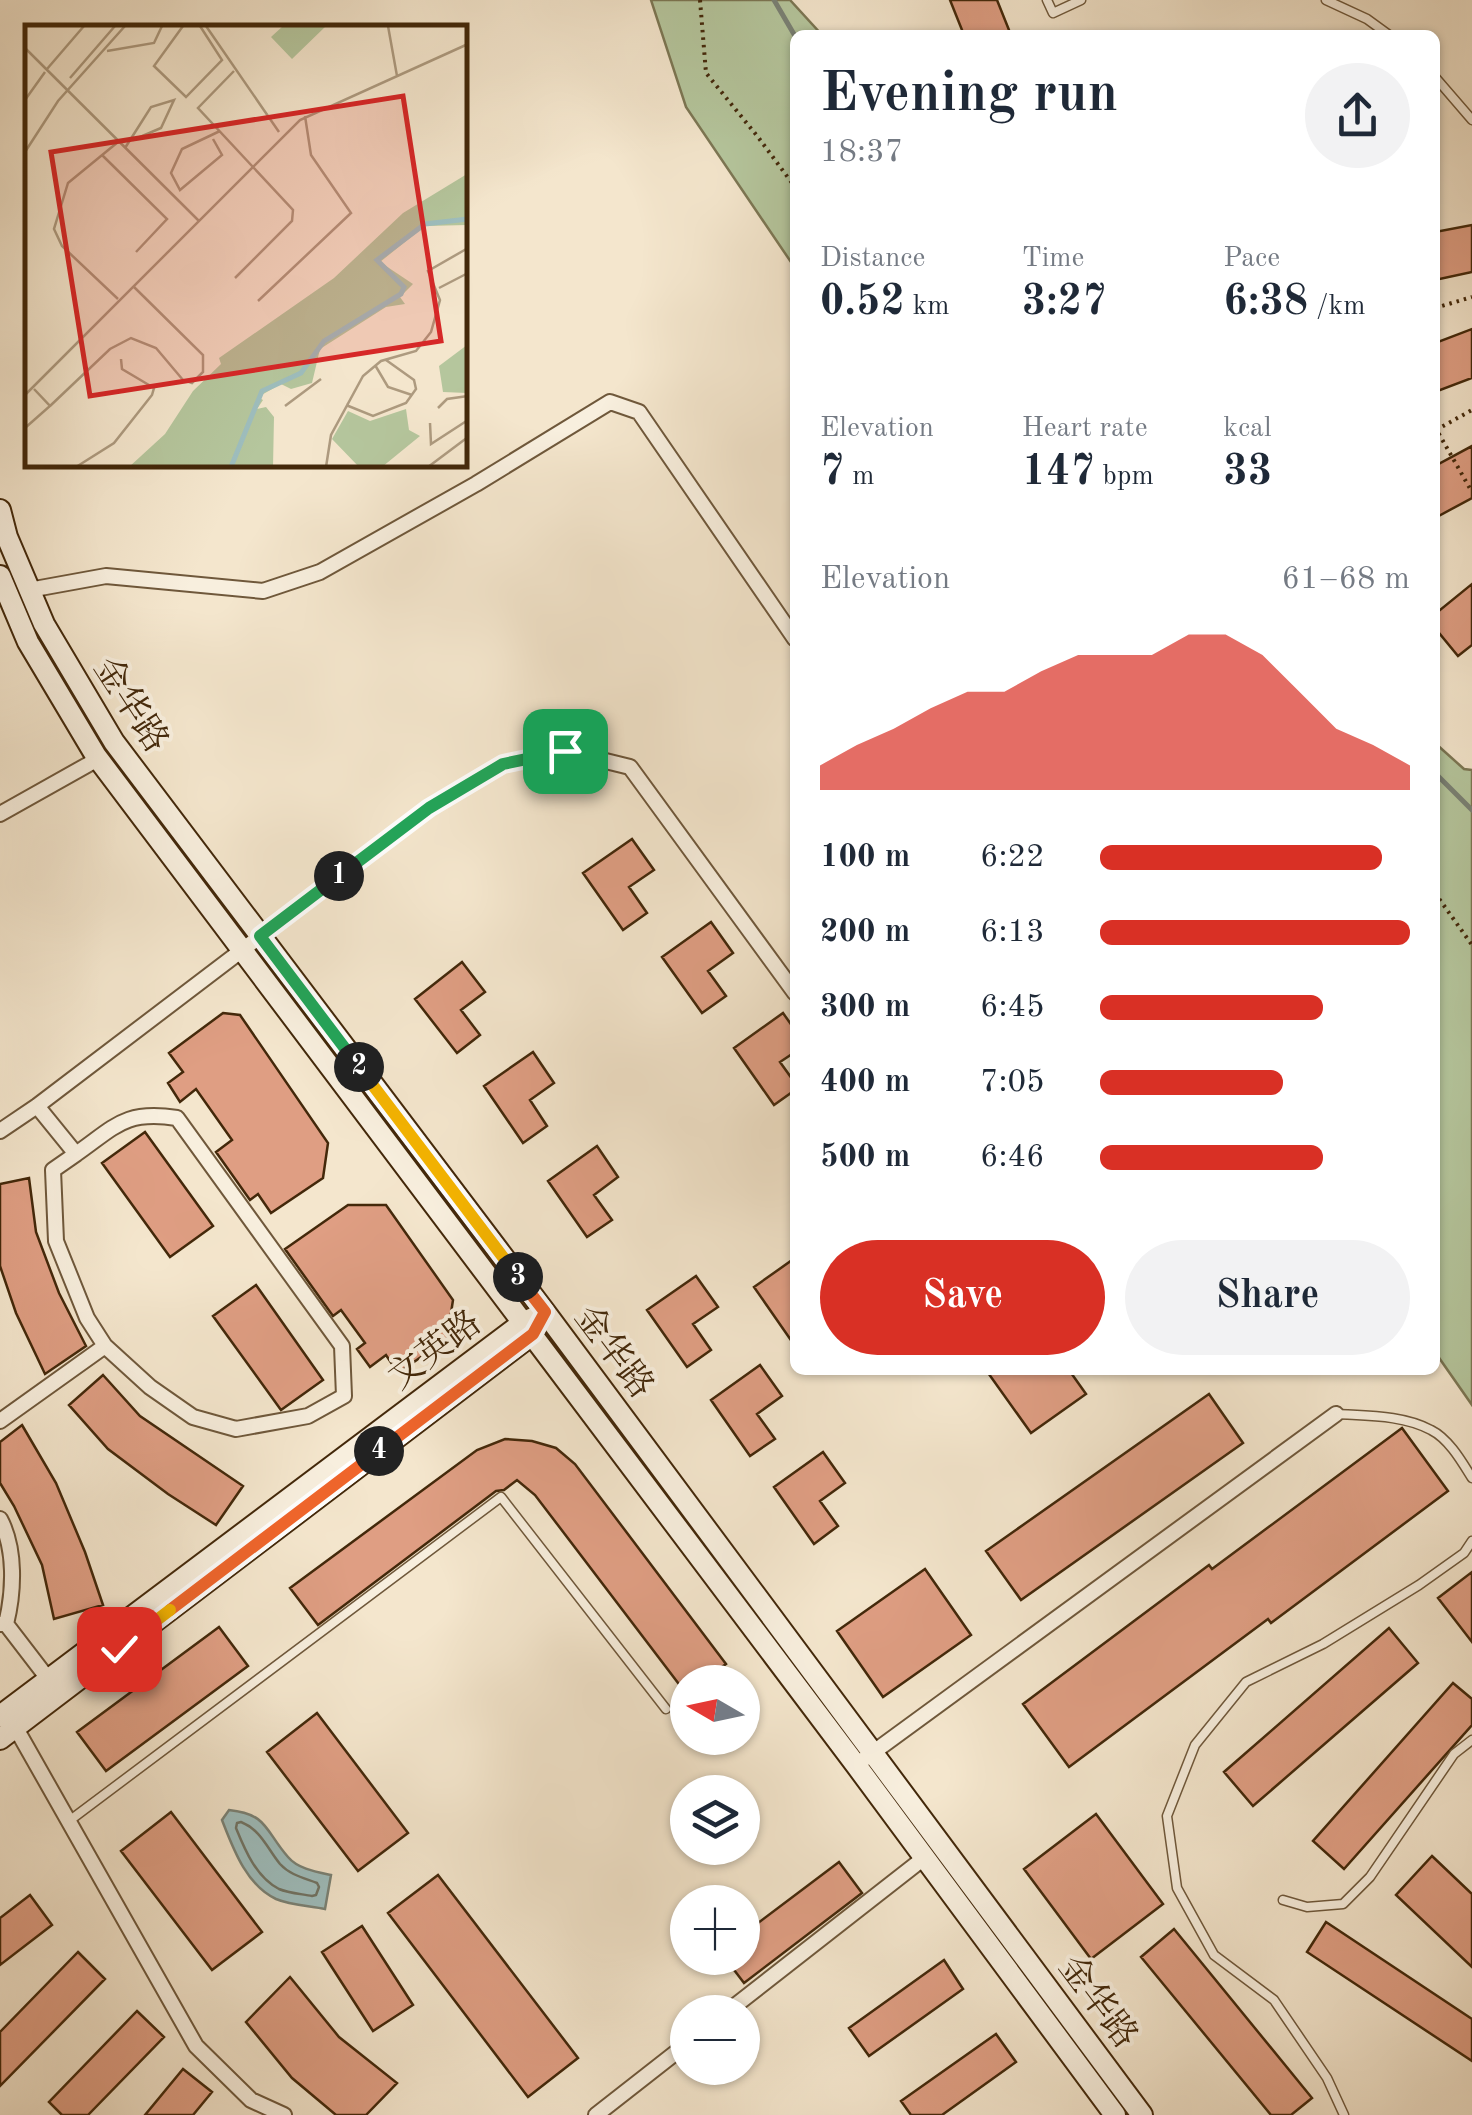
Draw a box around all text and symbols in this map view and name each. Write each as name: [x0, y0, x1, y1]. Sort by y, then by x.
inset map: [25, 25, 468, 468]
button: share: [1305, 63, 1410, 168]
text: Evening run: [820, 68, 1118, 123]
text: 18:37: [820, 137, 903, 169]
text: Distance: [820, 245, 925, 273]
text: Time: [1022, 245, 1084, 273]
text: Pace: [1223, 245, 1280, 273]
text: 0.52: [820, 282, 905, 324]
text: 3:27: [1022, 282, 1107, 324]
text: 6:38: [1223, 282, 1308, 324]
text: km: [905, 293, 949, 321]
text: /km: [1308, 293, 1365, 321]
text: Elevation: [820, 415, 934, 443]
text: Heart rate: [1022, 415, 1148, 443]
text: kcal: [1223, 415, 1272, 443]
text: 7: [820, 452, 844, 494]
text: 147: [1022, 452, 1095, 494]
text: 33: [1223, 452, 1272, 494]
text: m: [844, 463, 874, 491]
text: bpm: [1095, 463, 1154, 491]
text: Elevation: [820, 564, 950, 596]
text: 61–68 m: [1282, 564, 1410, 596]
street label: 金华路: [87, 650, 176, 759]
pin: [523, 709, 608, 794]
icon: arrive: [538, 724, 593, 779]
text: 100 m: [820, 842, 910, 874]
text: 6:22: [980, 842, 1045, 874]
pin: 1: [314, 851, 364, 901]
text: 1: [331, 862, 347, 890]
text: 200 m: [820, 917, 910, 949]
text: 6:13: [980, 917, 1045, 949]
text: 300 m: [820, 992, 910, 1024]
text: 6:45: [980, 992, 1045, 1024]
pin: 2: [334, 1042, 384, 1092]
text: 2: [351, 1053, 367, 1081]
text: 400 m: [820, 1067, 910, 1099]
text: 7:05: [980, 1067, 1045, 1099]
text: 500 m: [820, 1142, 910, 1174]
text: 6:46: [980, 1142, 1045, 1174]
button: Save: [820, 1240, 1105, 1355]
button: Share: [1125, 1240, 1410, 1355]
pin: 3: [493, 1252, 543, 1302]
text: 3: [510, 1263, 526, 1291]
street label: 金华路: [567, 1298, 661, 1405]
street label: 文英路: [381, 1303, 488, 1397]
pin: 4: [354, 1426, 404, 1476]
text: 4: [371, 1437, 387, 1465]
pin: [77, 1607, 162, 1692]
icon: check: [92, 1622, 147, 1677]
north arrow: [670, 1665, 760, 1755]
map controls: [670, 1665, 760, 2085]
button: layers: [670, 1775, 760, 1865]
button: +: [670, 1885, 760, 1975]
street label: 金华路: [1051, 1948, 1145, 2055]
button: −: [670, 1995, 760, 2085]

